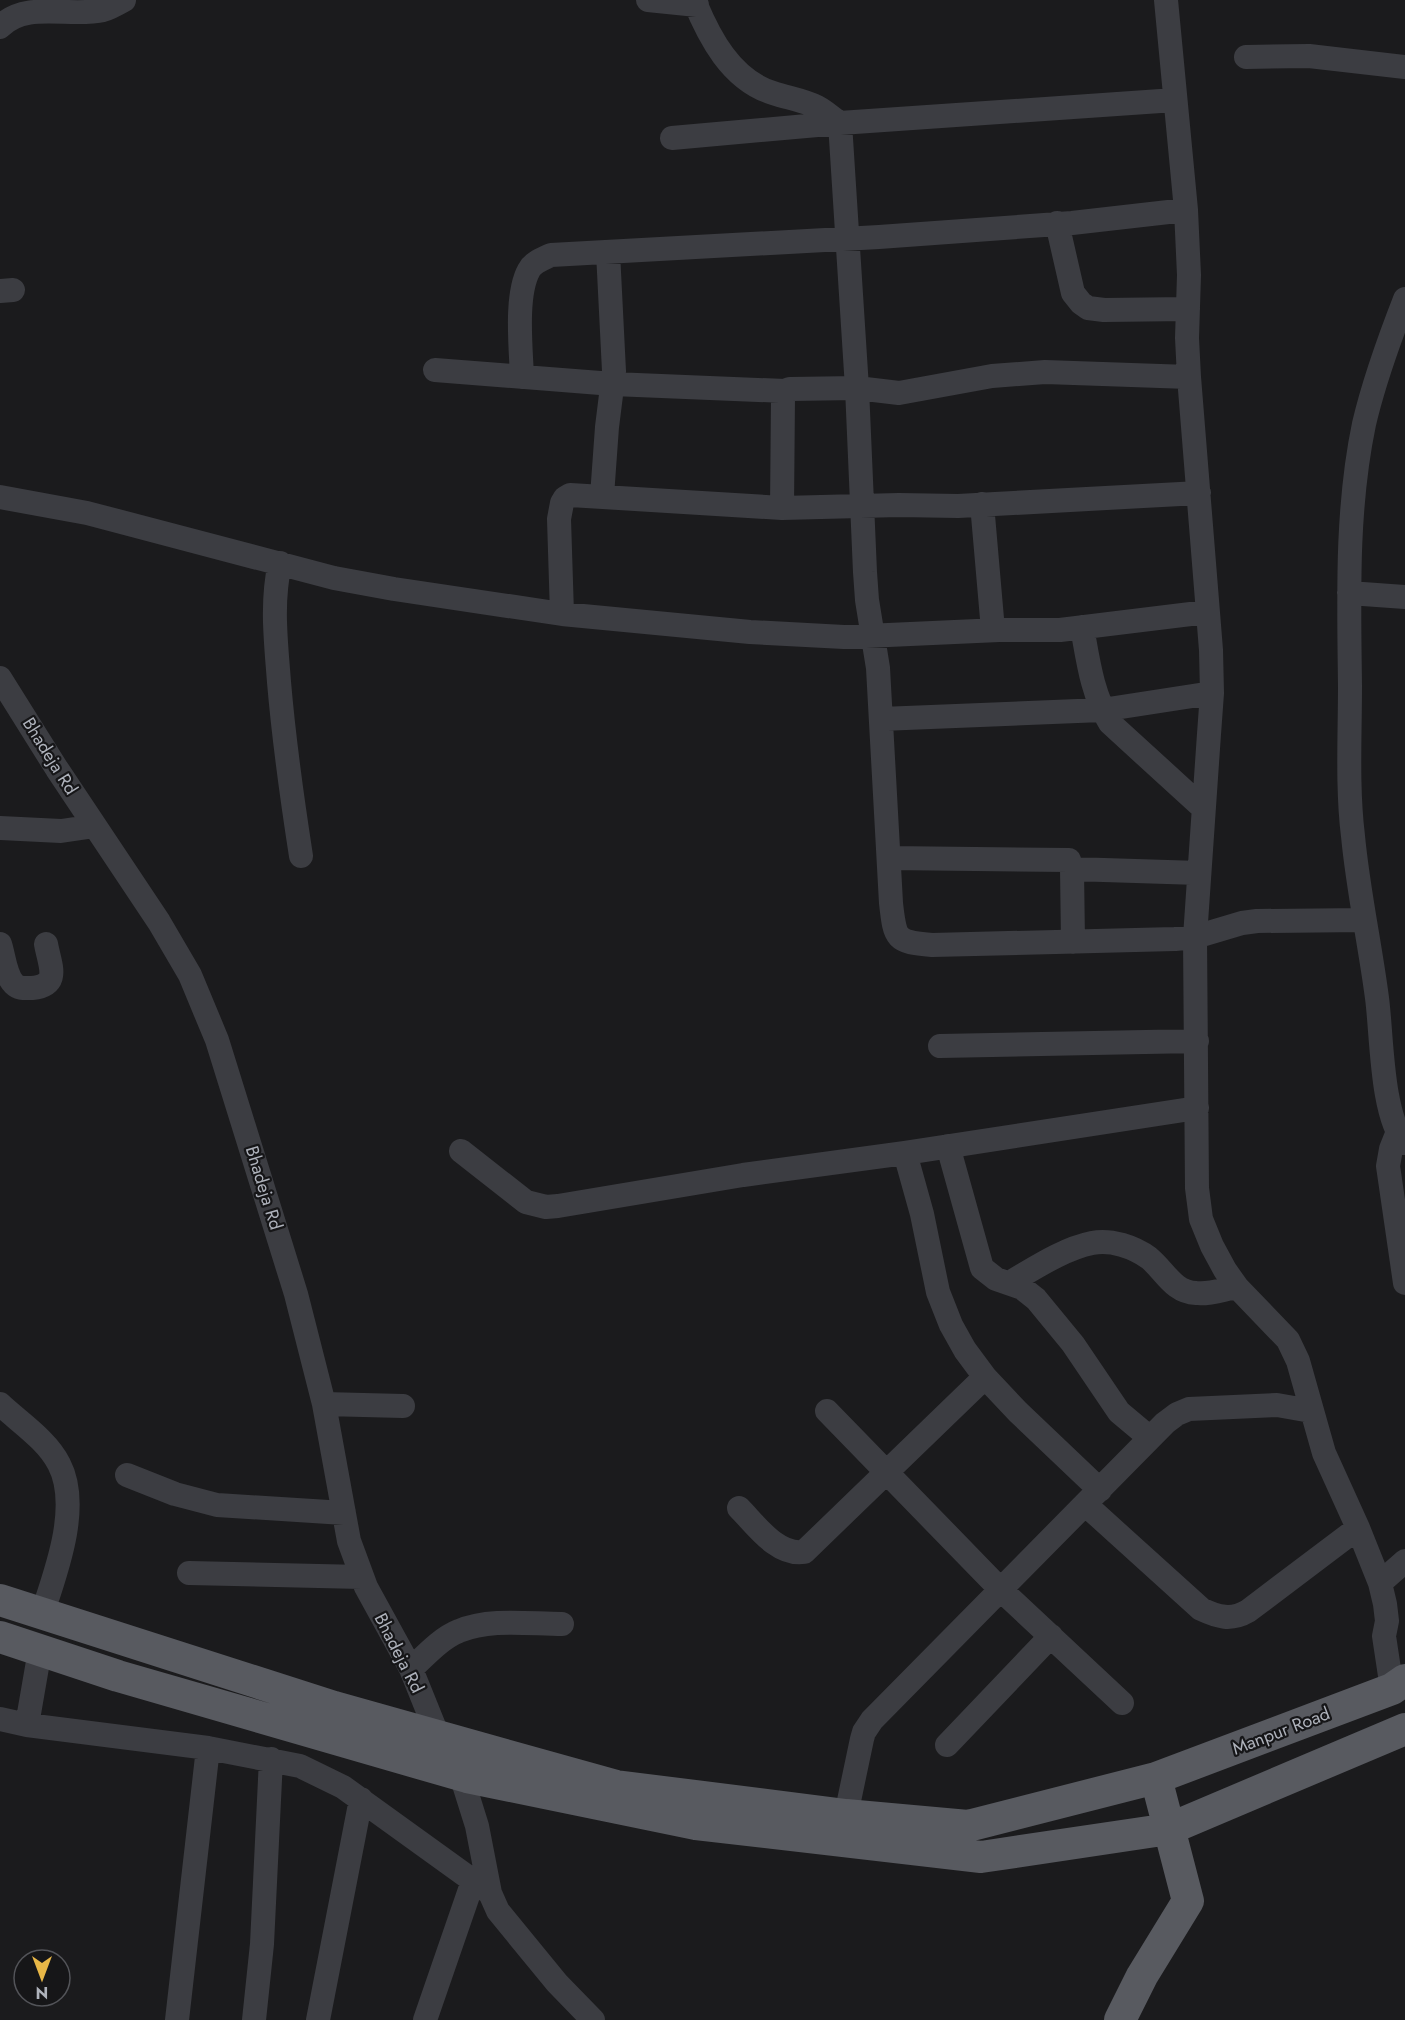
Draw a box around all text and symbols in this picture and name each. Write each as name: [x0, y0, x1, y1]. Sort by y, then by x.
street label: Bhadeja Rd: [16, 712, 84, 800]
street label: Bhadeja Rd: [239, 1143, 289, 1233]
street label: Bhadeja Rd: [368, 1609, 430, 1697]
street label: Manpur Road: [1228, 1700, 1334, 1762]
north arrow: [12, 1948, 72, 2008]
text: N: [36, 1981, 48, 2004]

